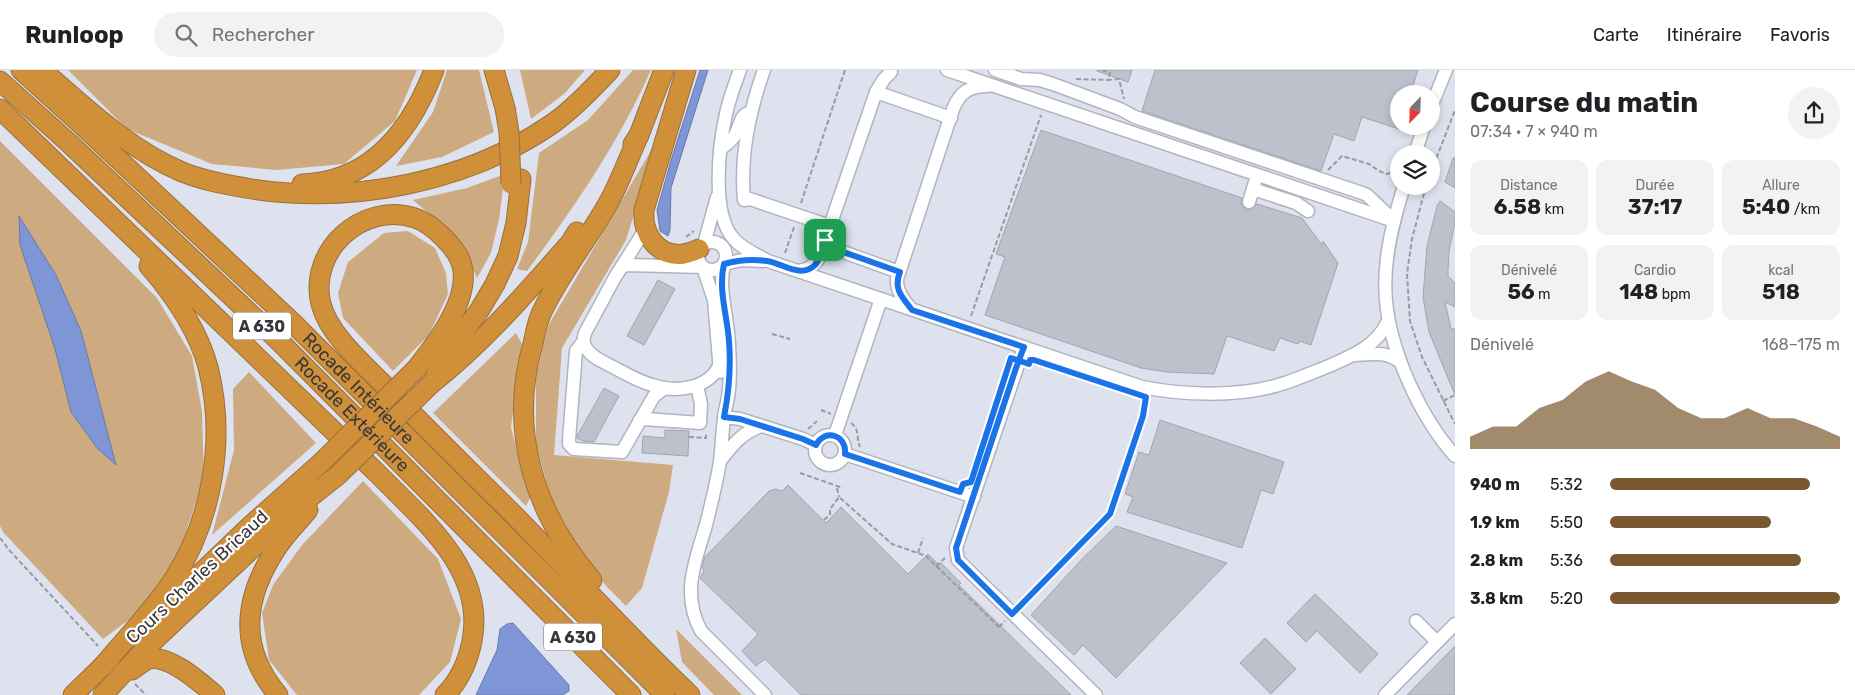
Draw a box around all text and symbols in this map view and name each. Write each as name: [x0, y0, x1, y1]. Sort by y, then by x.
search box: [154, 12, 504, 57]
text: Runloop: [25, 21, 124, 49]
icon: search: [172, 21, 200, 49]
text: Rechercher: [212, 23, 314, 46]
text: Carte: [1593, 24, 1639, 46]
text: Itinéraire: [1667, 24, 1742, 46]
text: Favoris: [1770, 24, 1830, 46]
north arrow: [1390, 85, 1440, 135]
map controls: [1390, 85, 1440, 195]
text: Course du matin: [1470, 86, 1698, 119]
button: share: [1788, 87, 1840, 139]
text: 07:34 · 7 × 940 m: [1470, 122, 1598, 141]
button: layers: [1390, 145, 1440, 195]
text: Distance: [1500, 177, 1558, 194]
text: Durée: [1636, 177, 1674, 194]
text: Allure: [1762, 177, 1800, 194]
text: 6.58: [1494, 194, 1541, 219]
text: 37:17: [1628, 194, 1682, 219]
text: 5:40: [1742, 194, 1790, 219]
text: km: [1541, 201, 1564, 218]
text: /km: [1790, 201, 1820, 218]
pin: [804, 219, 846, 261]
icon: arrive: [811, 226, 839, 254]
text: Dénivelé: [1501, 262, 1557, 279]
text: Cardio: [1634, 262, 1676, 279]
text: kcal: [1768, 262, 1794, 279]
text: 56: [1507, 279, 1535, 304]
text: 148: [1619, 279, 1658, 304]
text: 518: [1762, 279, 1800, 304]
text: m: [1535, 286, 1551, 303]
text: bpm: [1658, 286, 1691, 303]
road number: A 630: [233, 312, 291, 340]
street label: Rocade Intérieure: [298, 328, 419, 449]
text: Dénivelé: [1470, 335, 1534, 354]
text: 168–175 m: [1762, 335, 1840, 354]
street label: Rocade Extérieure: [290, 352, 414, 477]
text: 940 m: [1470, 475, 1520, 494]
text: 5:32: [1550, 475, 1583, 494]
street label: Cours Charles Bricaud: [121, 506, 273, 648]
text: 1.9 km: [1470, 513, 1520, 532]
text: 5:50: [1550, 513, 1583, 532]
text: 2.8 km: [1470, 551, 1523, 570]
text: 5:36: [1550, 551, 1583, 570]
text: 3.8 km: [1470, 589, 1523, 608]
text: 5:20: [1550, 589, 1583, 608]
road number: A 630: [544, 624, 602, 650]

